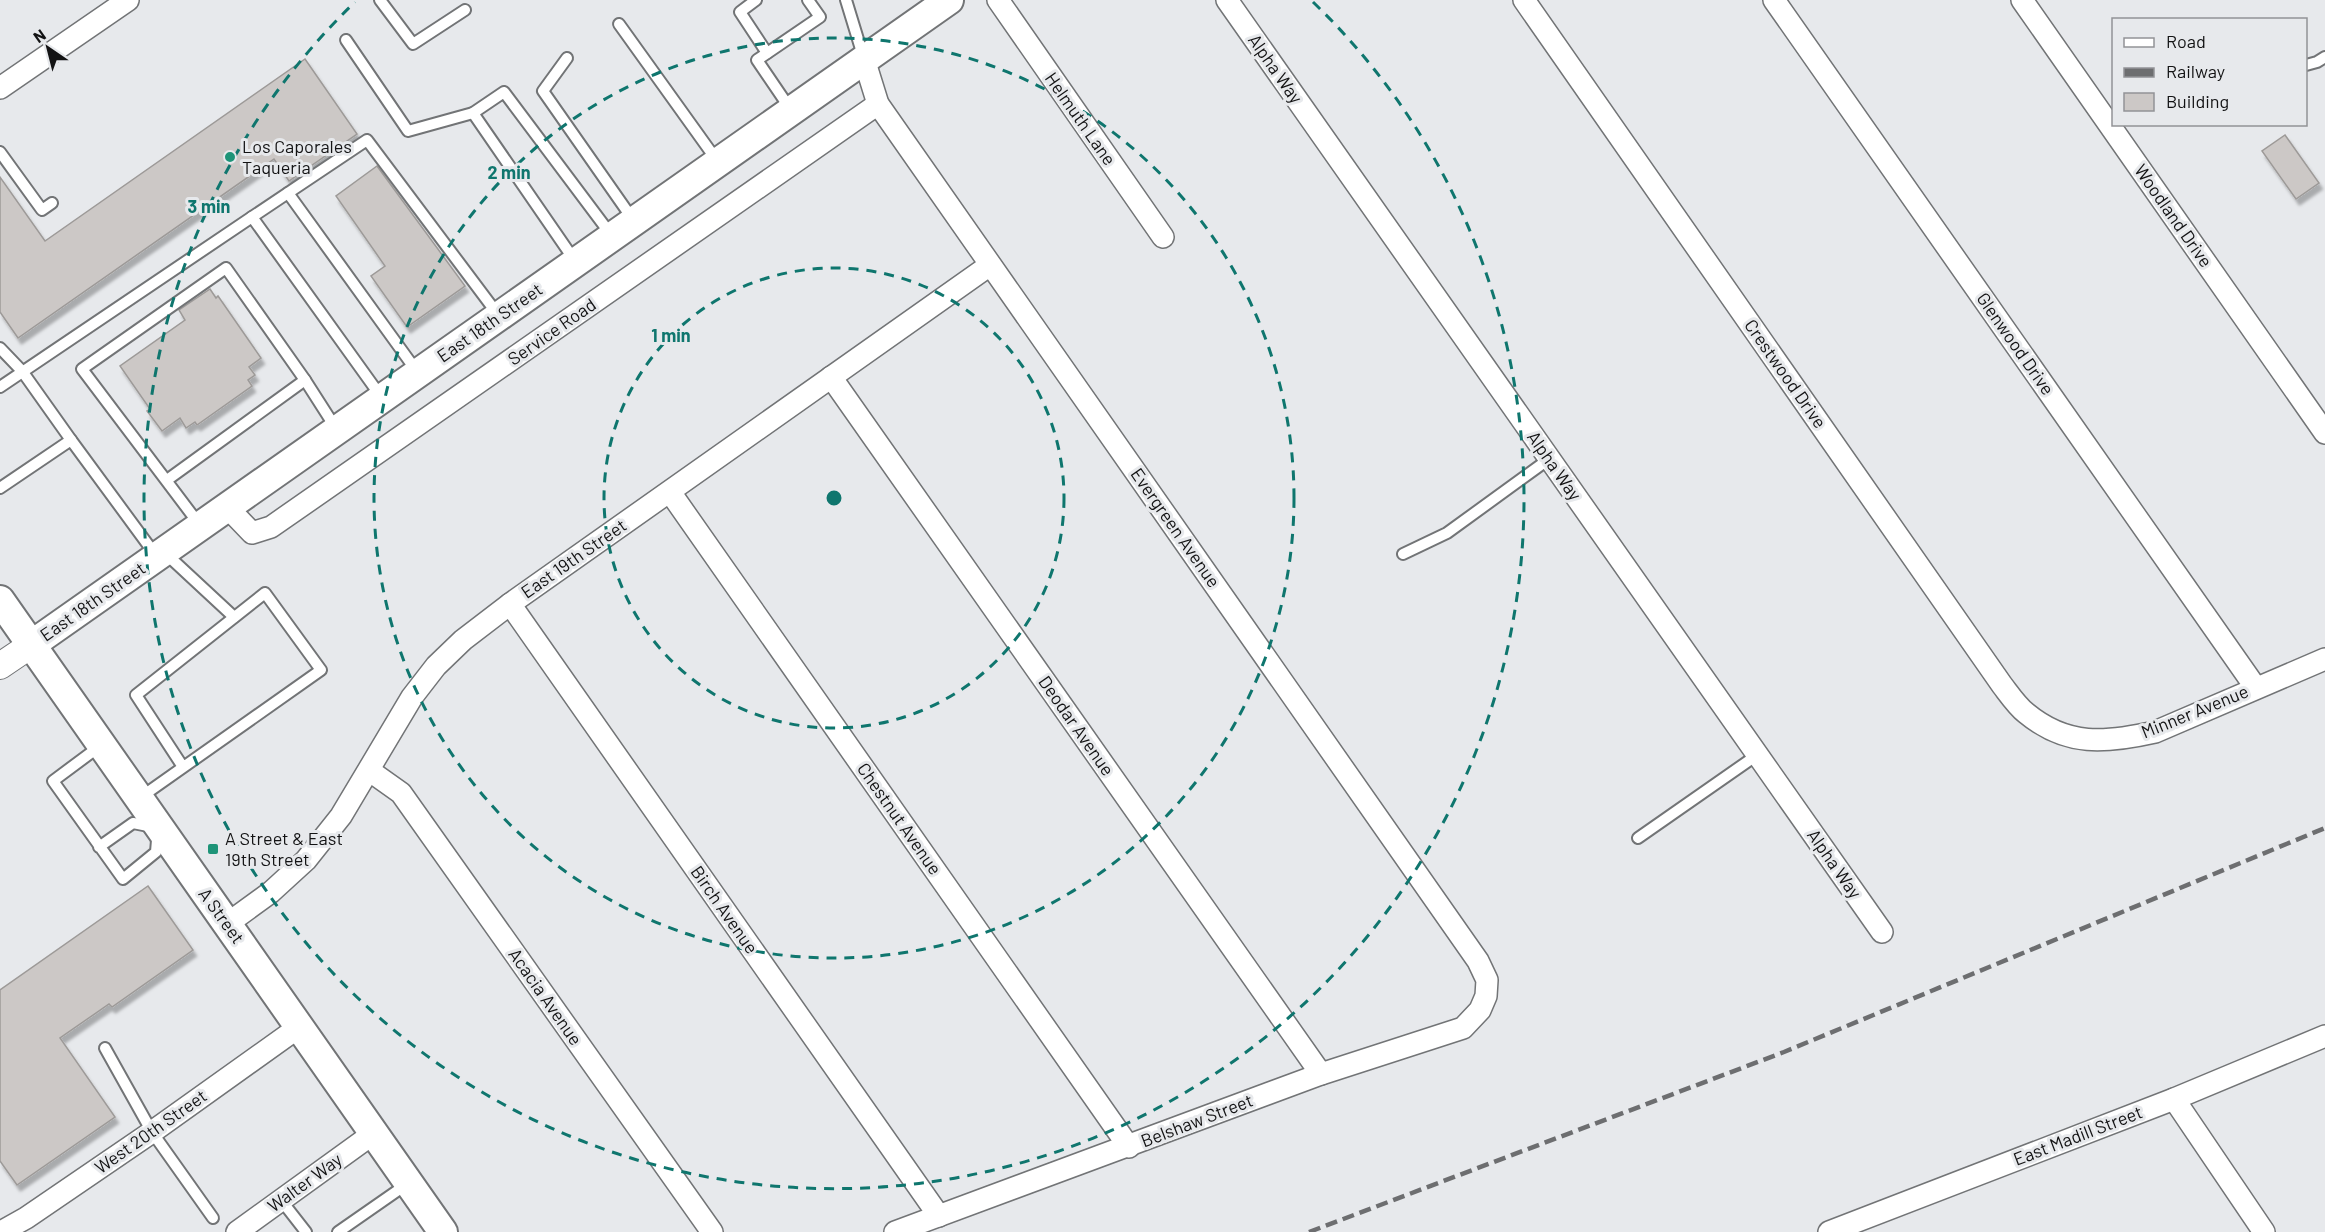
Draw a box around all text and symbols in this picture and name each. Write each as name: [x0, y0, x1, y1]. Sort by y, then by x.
north arrow: [18, 18, 78, 78]
legend: [2112, 18, 2307, 126]
text: N: [29, 24, 49, 46]
street label: Alpha Way: [1244, 29, 1308, 107]
text: Road: [2166, 30, 2206, 52]
text: Railway: [2166, 60, 2225, 82]
street label: Helmuth Lane: [1041, 68, 1121, 169]
text: Building: [2166, 90, 2229, 112]
place label: Los Caporales Taqueria: [242, 135, 352, 178]
marker: Los Caporales Taqueria: [223, 150, 237, 164]
street label: Woodland Drive: [2130, 160, 2217, 271]
text: 2 min: [487, 161, 531, 183]
text: 3 min: [188, 195, 230, 217]
street label: East 18th Street: [433, 278, 546, 367]
street label: Glenwood Drive: [1972, 288, 2059, 399]
street label: Service Road: [503, 293, 600, 370]
street label: Crestwood Drive: [1740, 315, 1831, 432]
text: 1 min: [651, 324, 691, 346]
street label: Alpha Way: [1523, 426, 1587, 504]
street label: Evergreen Avenue: [1126, 463, 1225, 591]
centre of rings: [824, 488, 844, 508]
street label: East 19th Street: [517, 514, 630, 603]
street label: East 18th Street: [36, 557, 149, 646]
street label: Deodar Avenue: [1034, 671, 1119, 780]
street label: Minner Avenue: [2138, 680, 2251, 743]
street label: Chestnut Avenue: [853, 758, 947, 879]
street label: Alpha Way: [1803, 824, 1867, 902]
place label: A Street & East 19th Street: [225, 827, 343, 870]
marker: A Street & East 19th Street: [206, 842, 220, 856]
street label: Birch Avenue: [686, 861, 763, 958]
street label: A Street: [194, 883, 249, 948]
street label: Acacia Avenue: [504, 944, 587, 1049]
street label: West 20th Street: [90, 1084, 211, 1178]
street label: Belshaw Street: [1138, 1089, 1256, 1152]
street label: East Madill Street: [2010, 1100, 2145, 1170]
street label: Walter Way: [263, 1148, 346, 1217]

